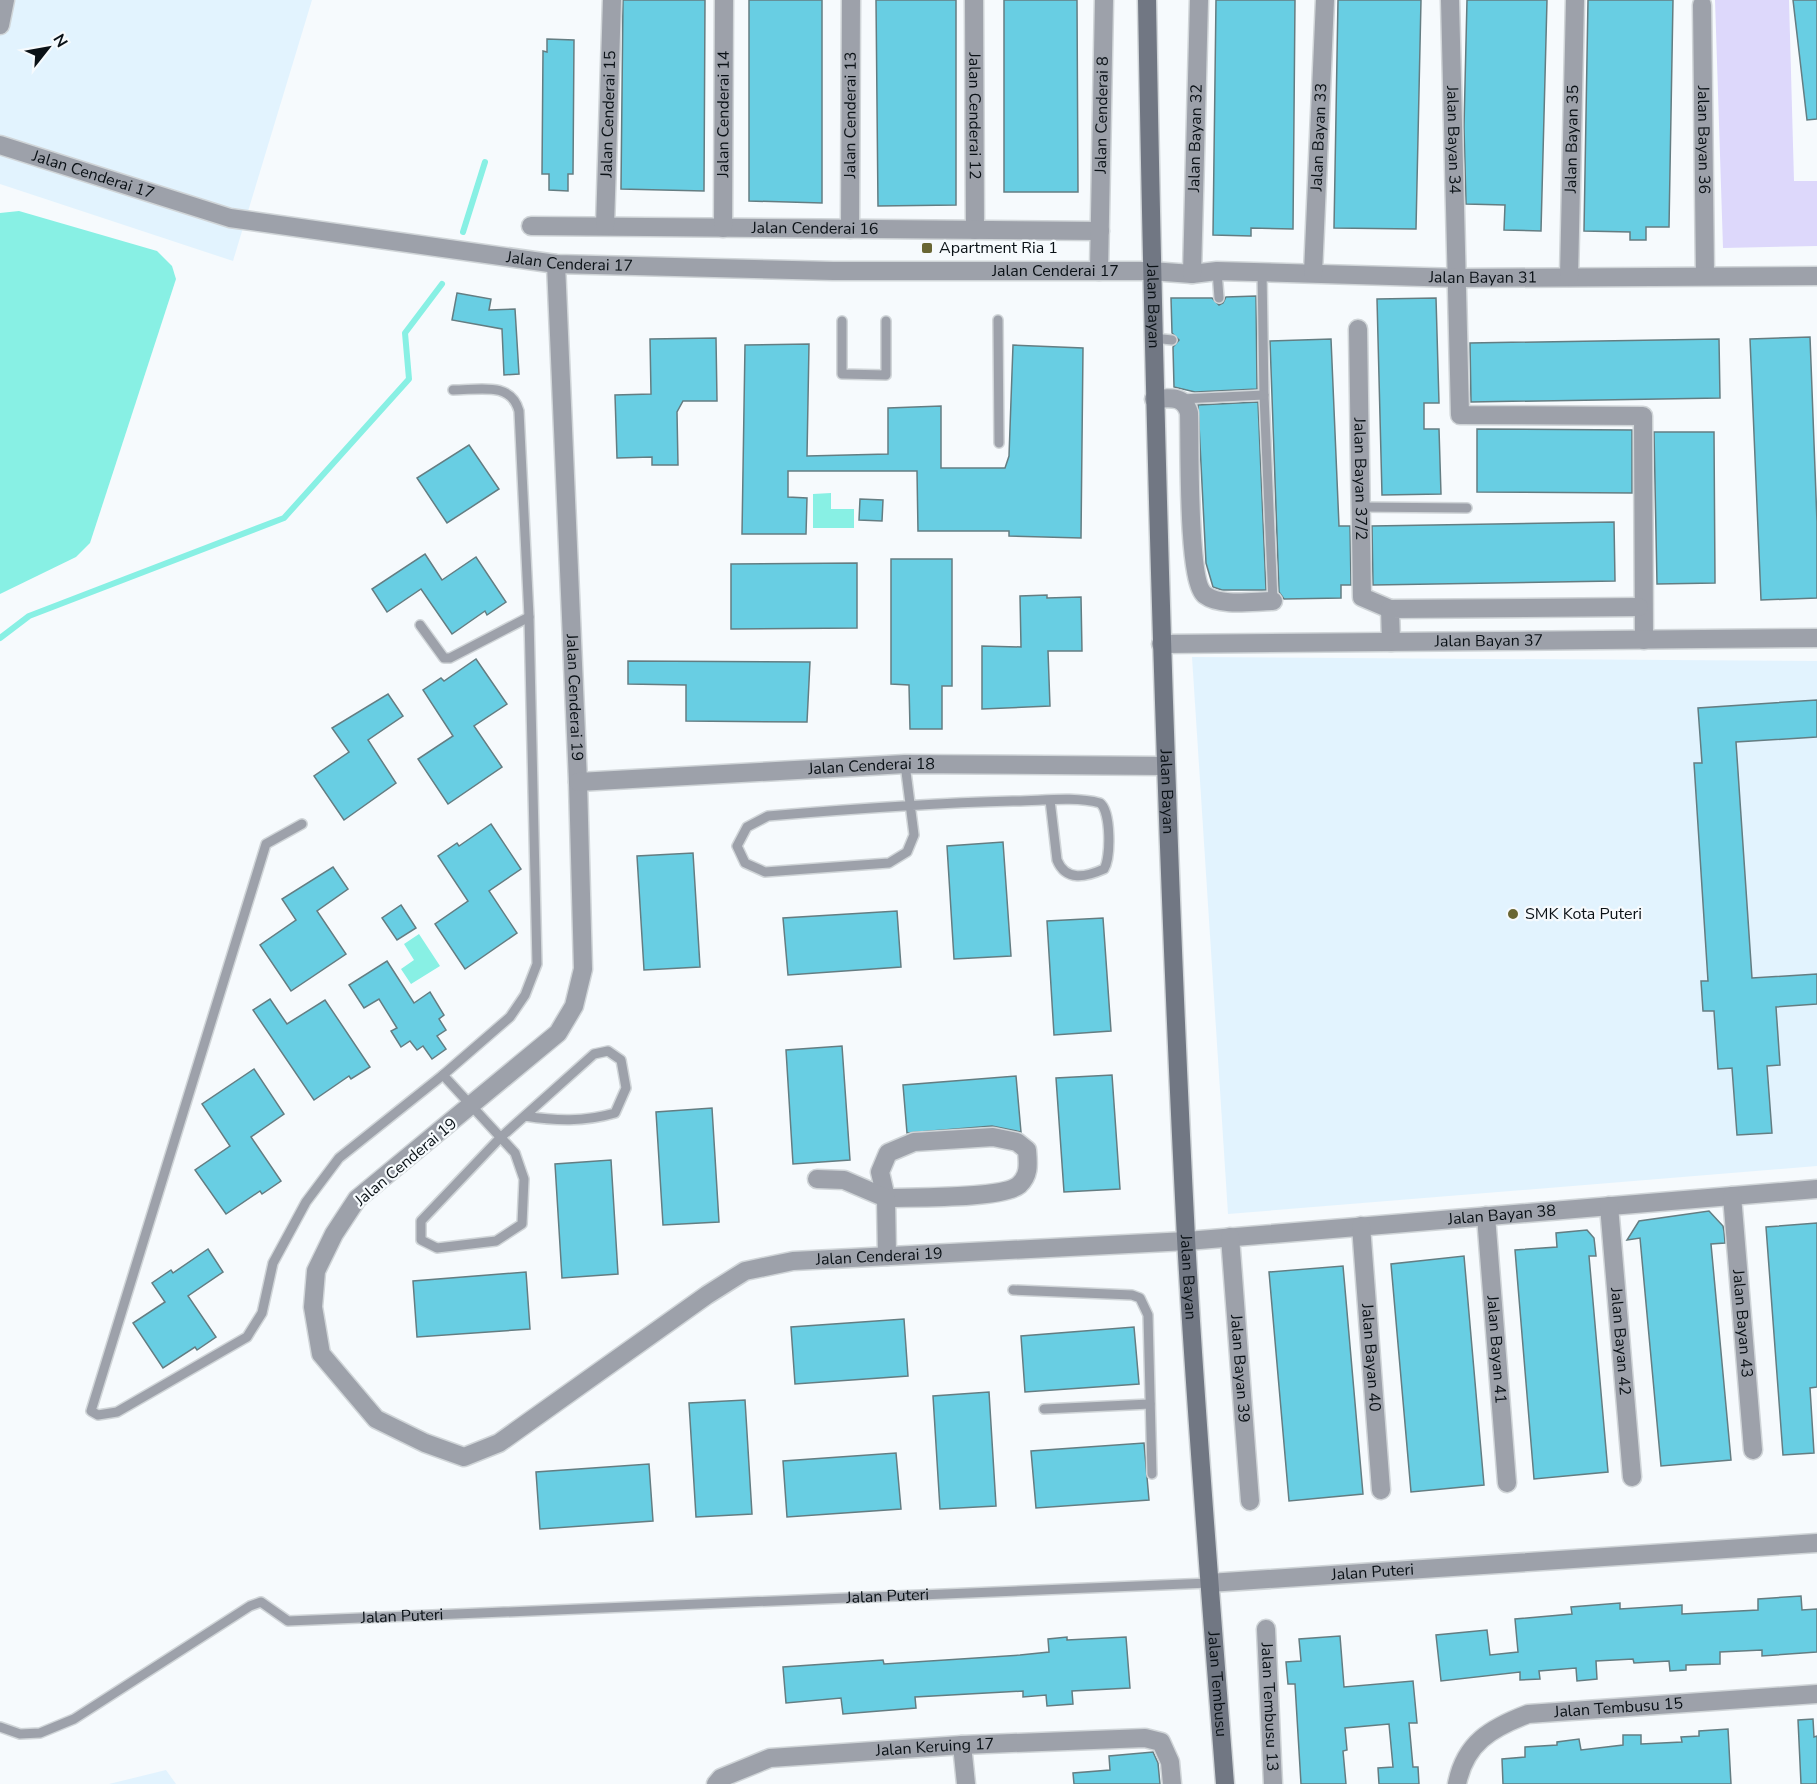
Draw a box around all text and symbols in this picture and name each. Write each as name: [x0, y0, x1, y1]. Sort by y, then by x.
north arrow: [18, 18, 78, 78]
text: N: [47, 30, 73, 52]
street label: Jalan Cenderai 15: [595, 50, 621, 179]
street label: Jalan Cenderai 14: [712, 50, 735, 179]
street label: Jalan Cenderai 13: [839, 51, 862, 180]
street label: Jalan Cenderai 12: [963, 51, 986, 180]
street label: Jalan Cenderai 8: [1090, 56, 1114, 175]
street label: Jalan Bayan 33: [1306, 83, 1332, 193]
street label: Jalan Bayan 32: [1183, 84, 1208, 193]
street label: Jalan Bayan 34: [1441, 85, 1466, 195]
street label: Jalan Bayan 35: [1560, 85, 1584, 194]
street label: Jalan Bayan 36: [1692, 85, 1715, 194]
street label: Jalan Cenderai 17: [29, 145, 157, 204]
street label: Jalan Cenderai 16: [750, 217, 879, 240]
place label: Apartment Ria 1: [939, 237, 1058, 259]
marker: Apartment Ria 1: [920, 241, 934, 255]
street label: Jalan Cenderai 17: [504, 246, 633, 277]
street label: Jalan Cenderai 17: [991, 260, 1119, 282]
street label: Jalan Bayan: [1141, 262, 1165, 349]
street label: Jalan Bayan 31: [1427, 266, 1537, 289]
street label: Jalan Bayan 37/2: [1348, 417, 1372, 540]
street label: Jalan Bayan 37: [1434, 630, 1543, 653]
street label: Jalan Cenderai 19: [561, 633, 588, 762]
street label: Jalan Bayan: [1154, 748, 1179, 835]
street label: Jalan Cenderai 18: [807, 753, 935, 780]
place label: SMK Kota Puteri: [1525, 903, 1642, 925]
marker: SMK Kota Puteri: [1506, 907, 1520, 921]
street label: Jalan Cenderai 19: [350, 1113, 462, 1212]
street label: Jalan Bayan 38: [1446, 1200, 1557, 1231]
street label: Jalan Bayan: [1175, 1233, 1202, 1320]
street label: Jalan Cenderai 19: [814, 1242, 943, 1271]
street label: Jalan Bayan 43: [1727, 1268, 1758, 1378]
street label: Jalan Bayan 42: [1605, 1286, 1636, 1396]
street label: Jalan Bayan 41: [1481, 1294, 1512, 1404]
street label: Jalan Bayan 40: [1356, 1302, 1386, 1412]
street label: Jalan Bayan 39: [1225, 1313, 1255, 1423]
street label: Jalan Puteri: [1330, 1559, 1415, 1586]
street label: Jalan Puteri: [845, 1584, 929, 1609]
street label: Jalan Puteri: [359, 1604, 444, 1629]
street label: Jalan Tembusu: [1202, 1630, 1232, 1738]
street label: Jalan Tembusu 13: [1256, 1641, 1283, 1772]
street label: Jalan Tembusu 15: [1552, 1692, 1684, 1723]
street label: Jalan Keruing 17: [874, 1733, 995, 1762]

